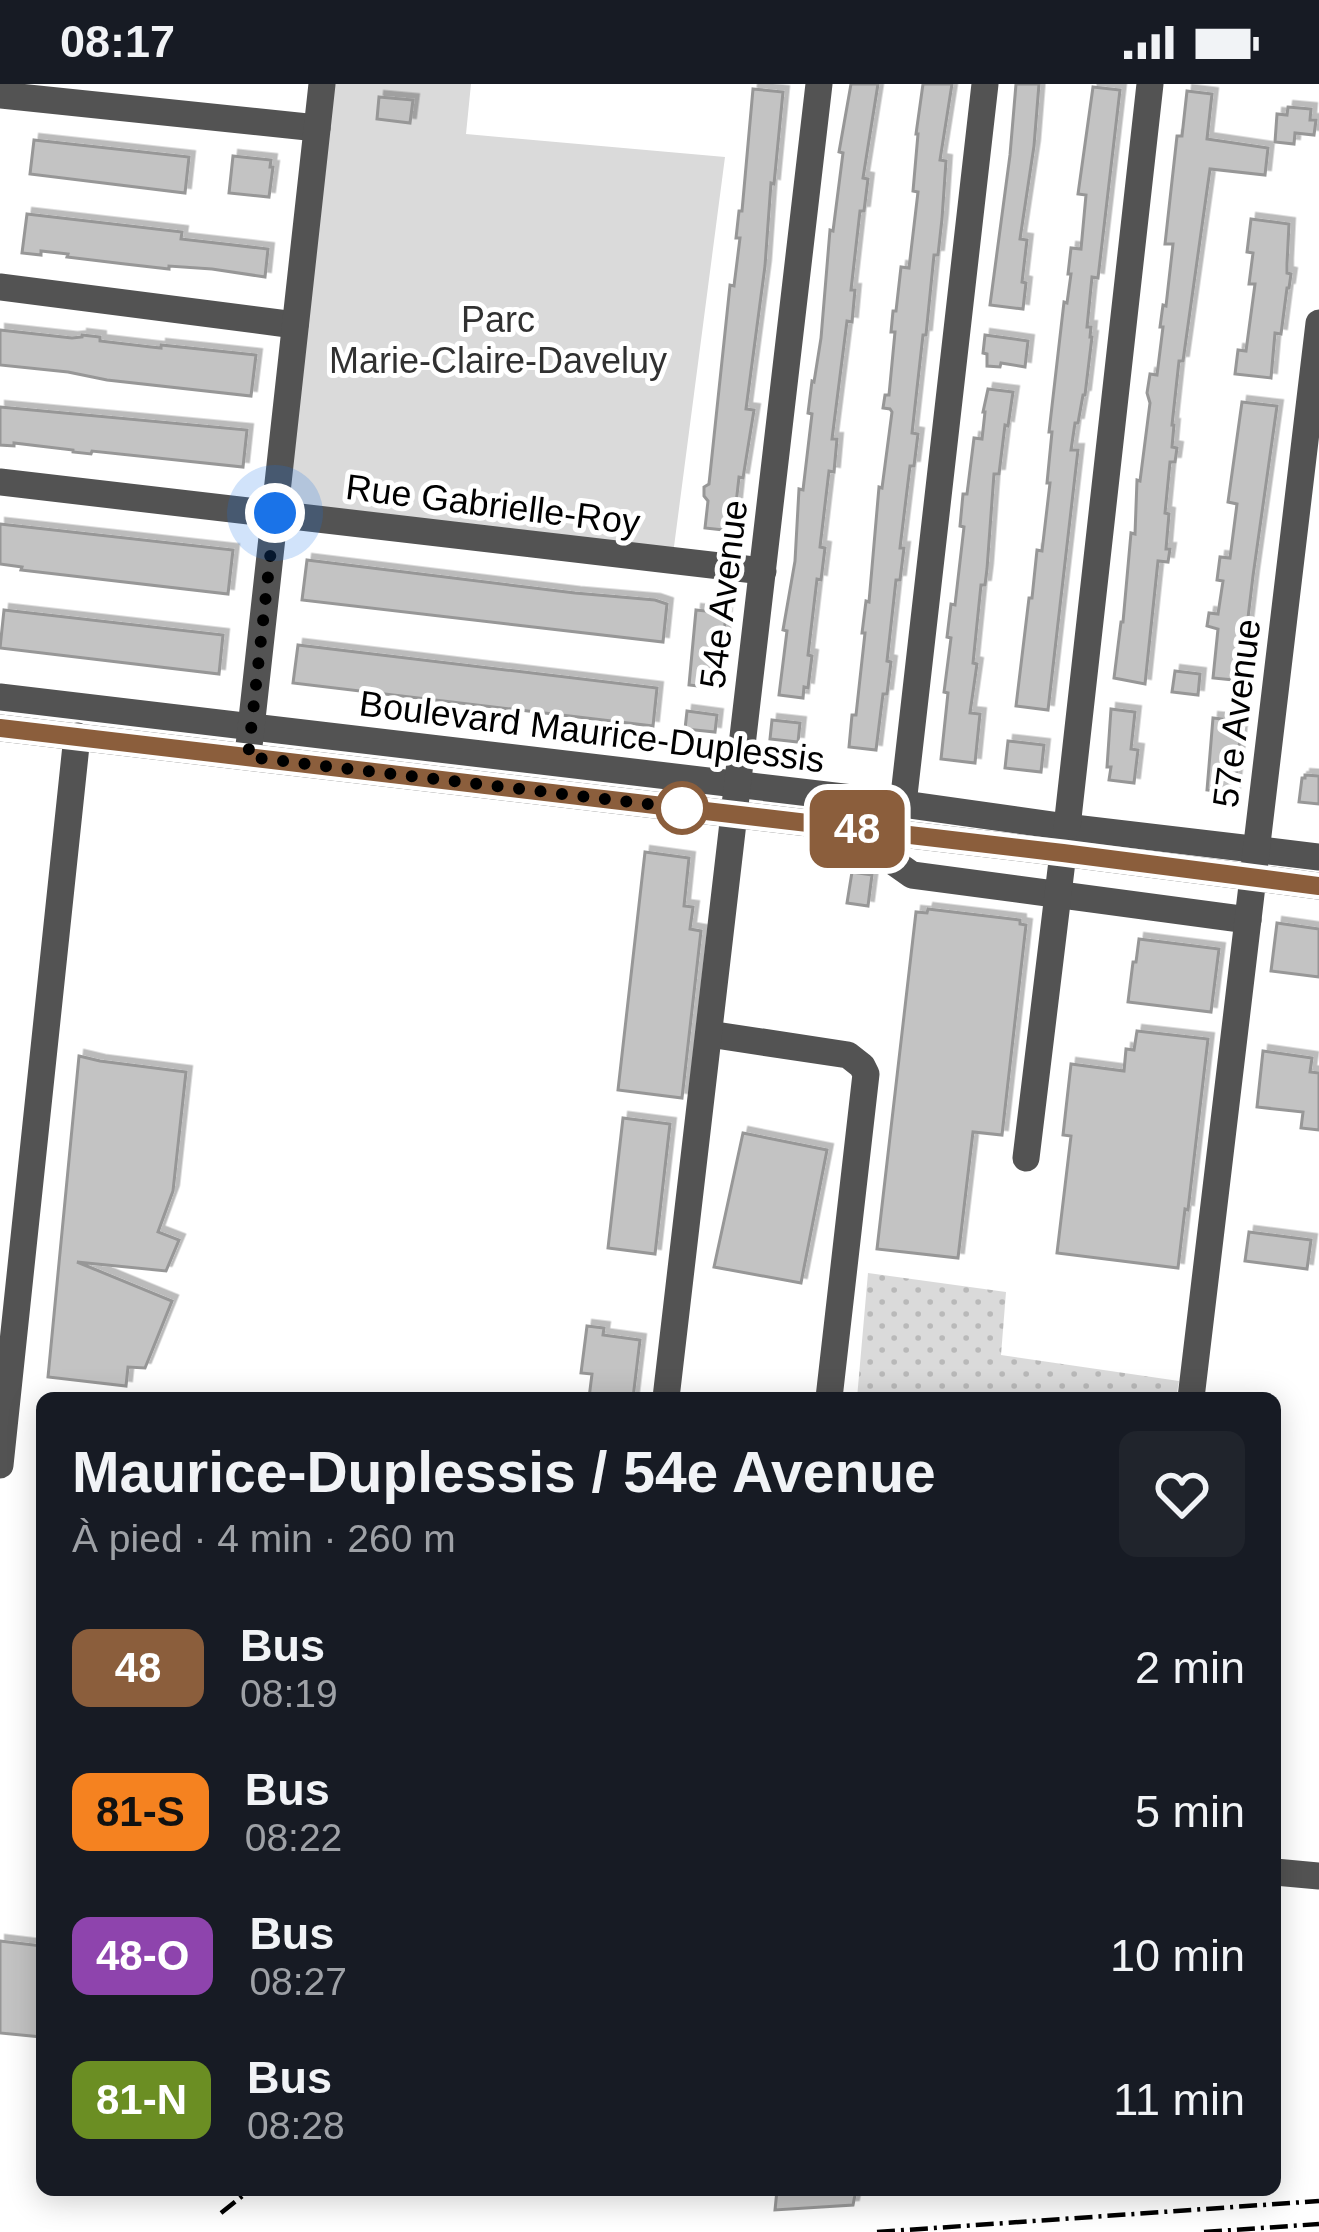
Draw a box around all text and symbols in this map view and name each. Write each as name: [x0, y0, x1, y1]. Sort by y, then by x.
text: 08:17: [60, 16, 175, 67]
park label: Parc Marie-Claire-Daveluy: [329, 299, 667, 381]
street label: Rue Gabrielle-Roy: [343, 466, 642, 543]
your location: [245, 483, 305, 543]
street label: 54e Avenue: [692, 498, 755, 691]
street label: 57e Avenue: [1205, 617, 1268, 810]
street label: Boulevard Maurice-Duplessis: [357, 683, 827, 780]
unlabelled marker: [657, 783, 707, 833]
line badge: 48: [803, 790, 911, 868]
text: 48: [834, 805, 880, 852]
button: heart: [1119, 1431, 1245, 1557]
text: Maurice-Duplessis / 54e Avenue: [72, 1440, 936, 1504]
text: À pied · 4 min · 260 m: [72, 1517, 456, 1560]
text: Bus: [240, 1620, 325, 1671]
text: 2 min: [1135, 1642, 1245, 1693]
text: 48: [115, 1644, 161, 1691]
text: 08:19: [240, 1672, 338, 1715]
text: Bus: [245, 1764, 330, 1815]
text: 5 min: [1135, 1786, 1245, 1837]
text: 81-S: [96, 1788, 185, 1835]
text: 08:22: [245, 1816, 342, 1859]
text: Bus: [249, 1908, 334, 1959]
text: 10 min: [1110, 1930, 1245, 1981]
text: 48-O: [96, 1932, 189, 1979]
text: 08:27: [249, 1960, 347, 2003]
text: Bus: [247, 2052, 332, 2103]
text: 11 min: [1113, 2074, 1245, 2125]
text: 81-N: [96, 2076, 187, 2123]
text: 08:28: [247, 2104, 345, 2147]

